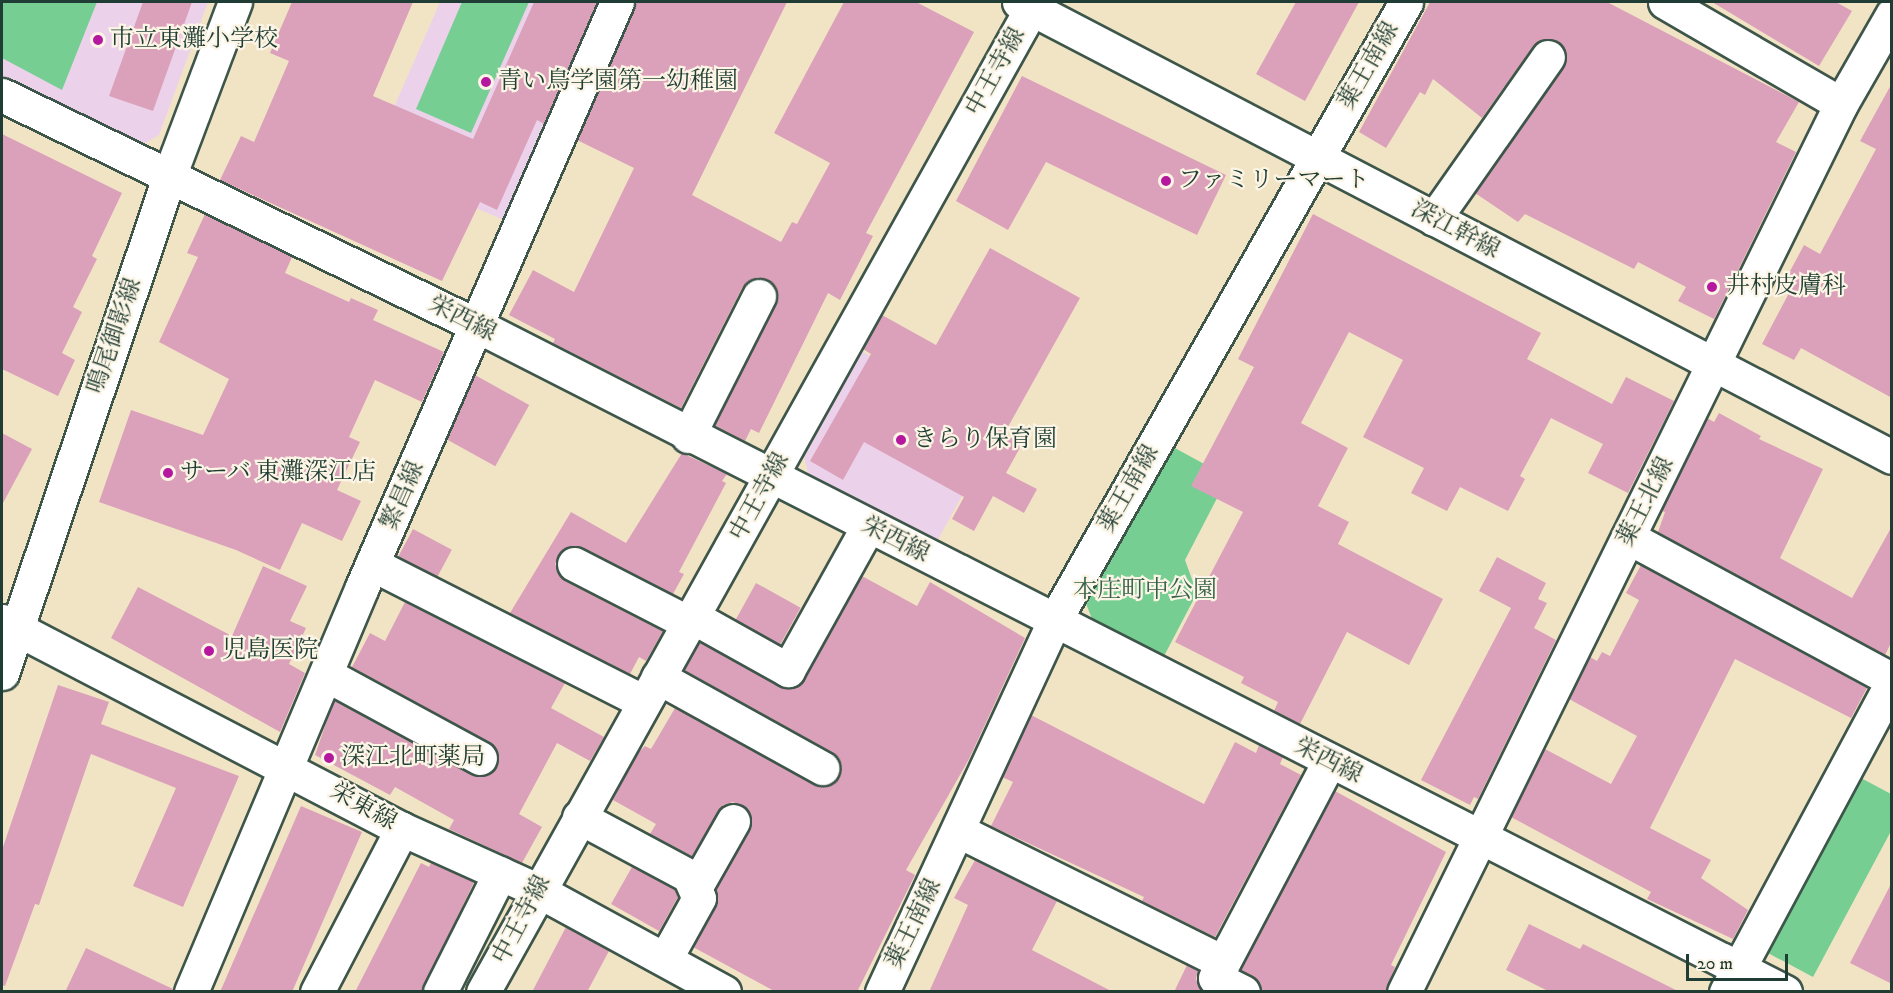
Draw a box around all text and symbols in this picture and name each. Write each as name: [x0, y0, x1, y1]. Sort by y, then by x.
street label: 薬王南線: [1333, 17, 1405, 115]
street label: 中王寺線: [960, 23, 1032, 121]
place label: 市立東灘小学校: [110, 26, 278, 54]
marker: 市立東灘小学校: [91, 33, 105, 47]
place label: 青い鳥学園第一幼稚園: [498, 68, 738, 96]
marker: 青い鳥学園第一幼稚園: [479, 75, 493, 89]
place label: ファミリーマート: [1178, 167, 1370, 195]
marker: ファミリーマート: [1159, 174, 1173, 188]
street label: 深江幹線: [1406, 195, 1504, 265]
place label: 井村皮膚科: [1726, 273, 1846, 301]
street label: 鳴尾御影線: [82, 275, 148, 397]
marker: 井村皮膚科: [1703, 278, 1721, 296]
street label: 栄西線: [423, 290, 501, 348]
place label: きらり保育園: [913, 426, 1057, 454]
marker: きらり保育園: [894, 433, 908, 447]
street label: 薬王南線: [1093, 440, 1165, 538]
street label: 中王寺線: [724, 448, 796, 546]
street label: 薬王北線: [1611, 453, 1681, 551]
street label: 繁昌線: [375, 457, 431, 535]
place label: サーバ 東灘深江店: [180, 459, 377, 487]
marker: サーバ 東灘深江店: [161, 466, 175, 480]
street label: 栄西線: [856, 511, 934, 569]
park label: 本庄町中公園: [1073, 577, 1217, 605]
place label: 児島医院: [222, 637, 318, 665]
marker: 児島医院: [200, 642, 218, 660]
street label: 栄西線: [1289, 732, 1367, 790]
place label: 深江北町薬局: [341, 744, 485, 772]
marker: 深江北町薬局: [322, 751, 336, 765]
street label: 栄東線: [325, 777, 401, 837]
street label: 中王寺線: [487, 871, 557, 969]
street label: 薬王南線: [880, 875, 948, 973]
scale bar: [1689, 942, 1791, 980]
text: 20 m: [1697, 953, 1733, 975]

